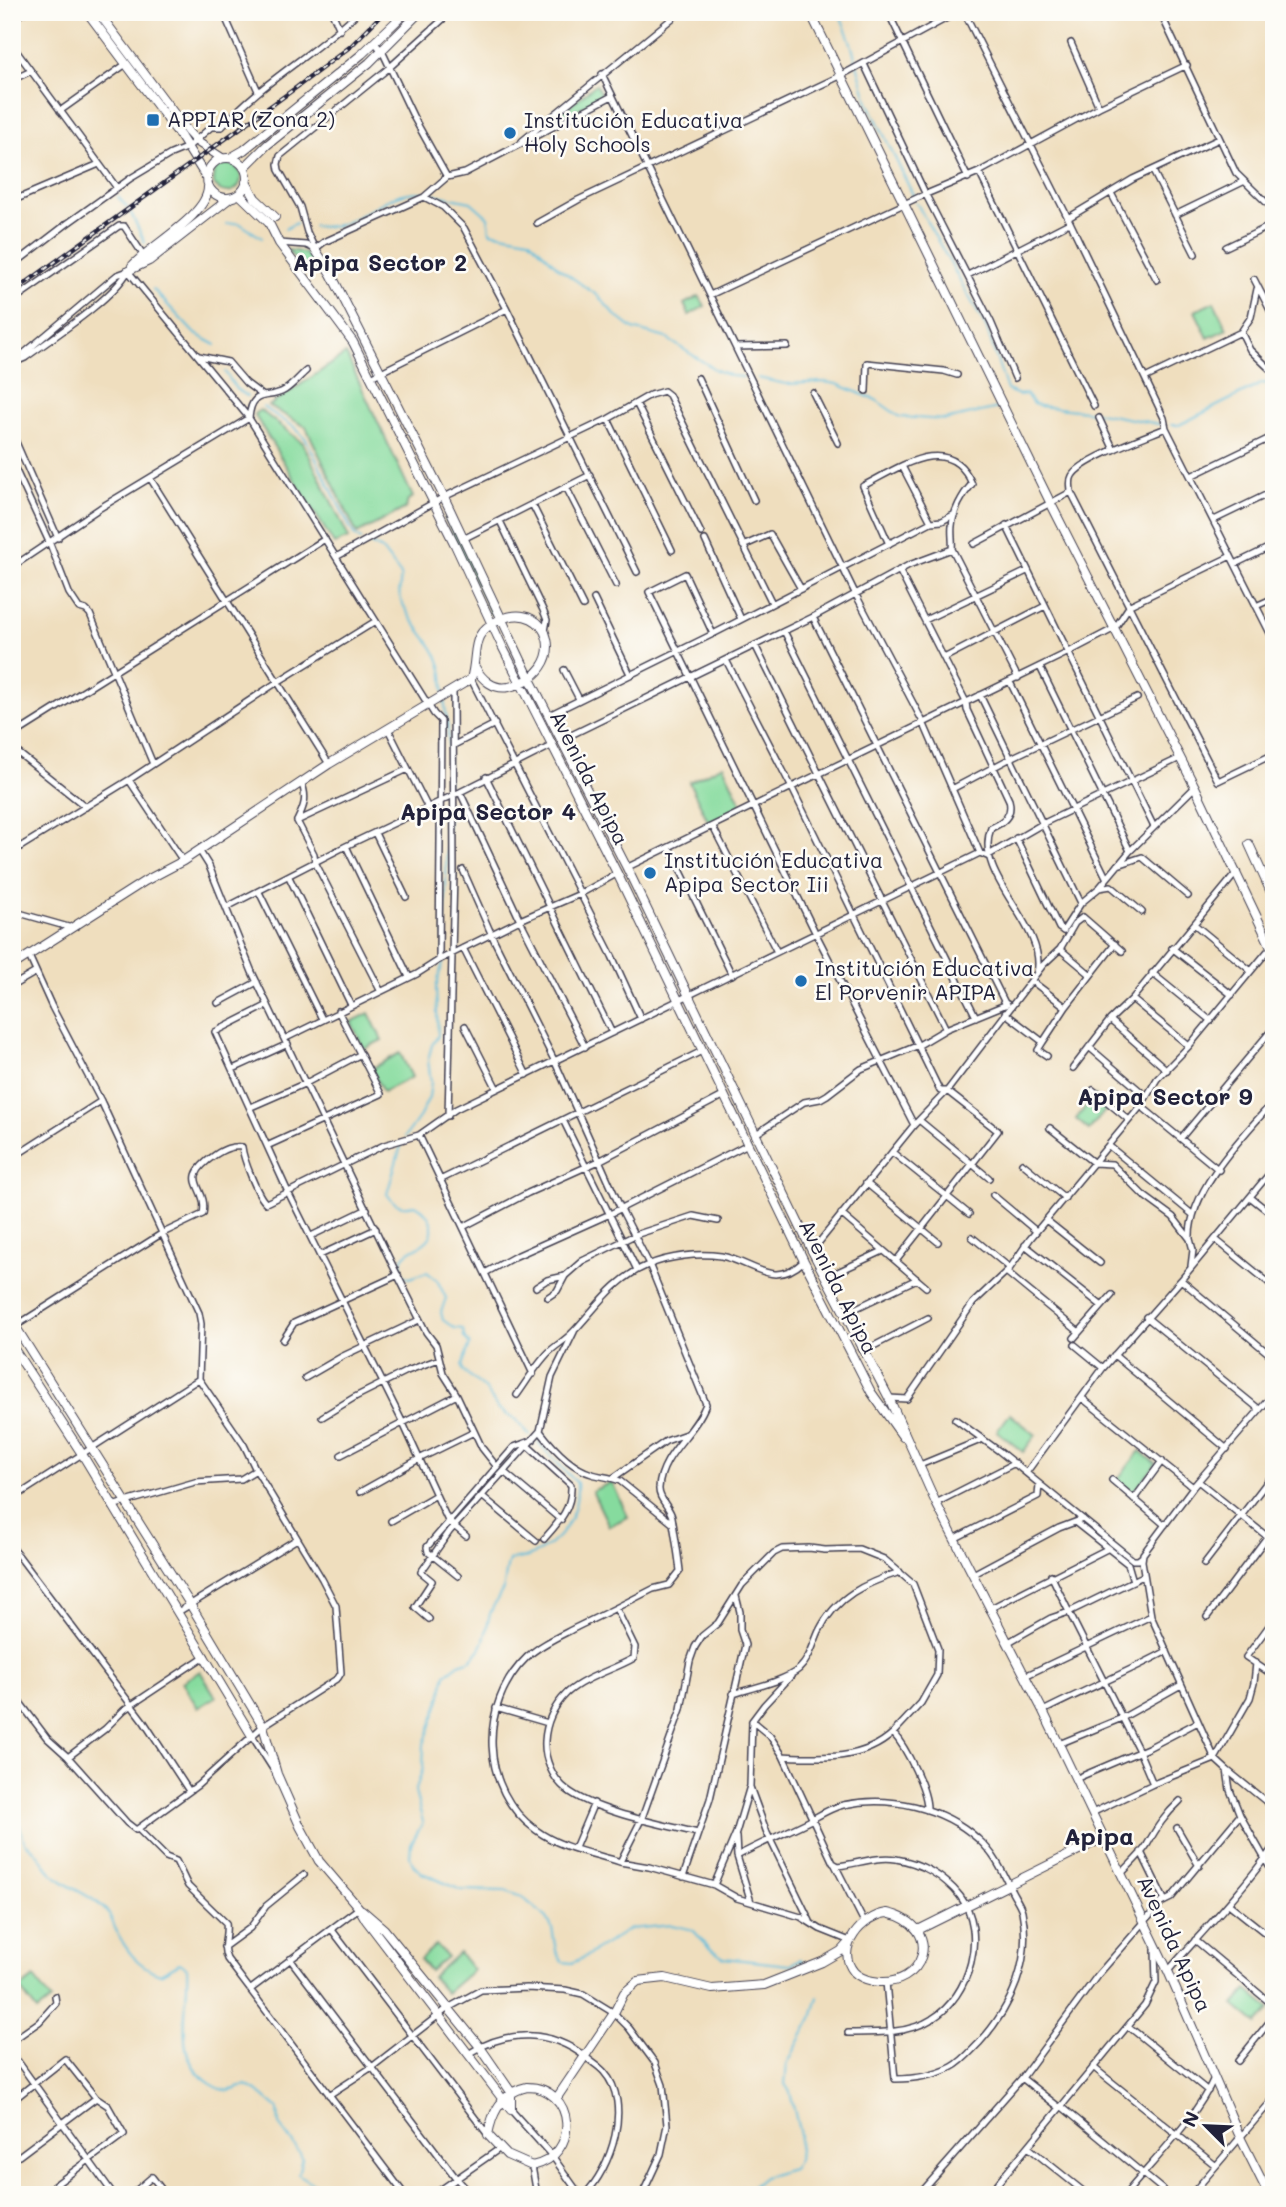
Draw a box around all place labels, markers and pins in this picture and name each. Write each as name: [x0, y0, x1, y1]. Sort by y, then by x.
place label: APPIAR (Zona 2): [167, 105, 335, 132]
place label: Institución Educativa Holy Schools: [524, 106, 743, 157]
marker: APPIAR (Zona 2): [145, 112, 161, 128]
marker: Institución Educativa Holy Schools: [502, 125, 518, 141]
place label: Institución Educativa Apipa Sector Iii: [664, 846, 883, 897]
marker: Institución Educativa Apipa Sector Iii: [642, 865, 658, 881]
place label: Institución Educativa El Porvenir APIPA: [815, 954, 1034, 1005]
marker: Institución Educativa El Porvenir APIPA: [793, 973, 809, 989]

